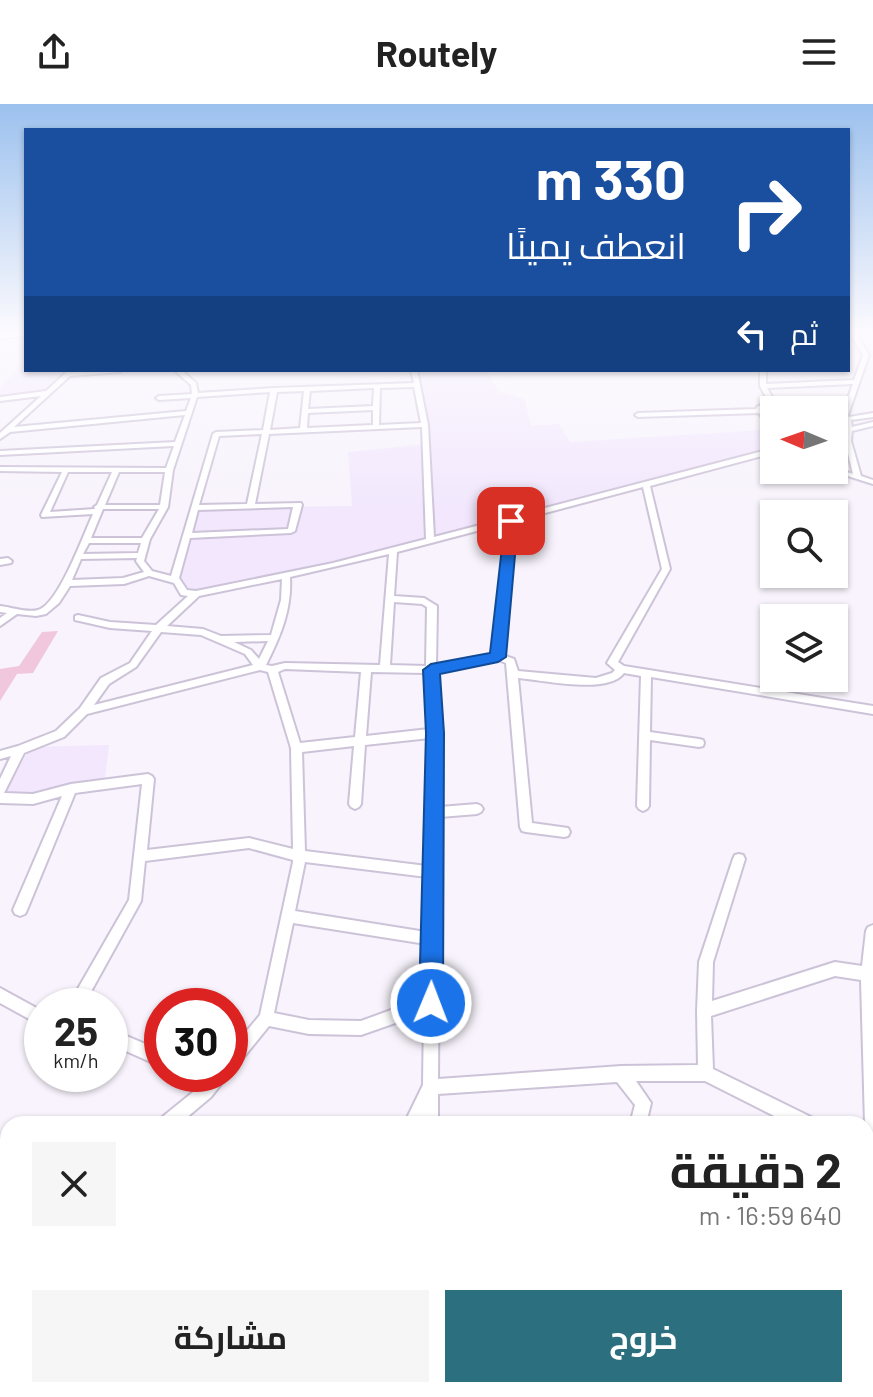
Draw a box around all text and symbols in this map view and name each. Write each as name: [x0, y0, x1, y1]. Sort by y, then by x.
icon: share: [32, 30, 76, 74]
icon: menu: [797, 30, 841, 74]
text: Routely: [376, 31, 497, 74]
text: 330 m: [536, 144, 686, 211]
icon: right: [714, 160, 818, 264]
text: انعطف يمينًا: [506, 223, 686, 266]
icon: left: [730, 312, 774, 356]
text: ثم: [790, 315, 818, 351]
north arrow: [760, 396, 848, 484]
map controls: [760, 396, 848, 692]
pin: [477, 487, 545, 555]
icon: arrive: [489, 499, 533, 543]
button: search: [760, 500, 848, 588]
button: layers: [760, 604, 848, 692]
position arrow: [389, 961, 473, 1045]
speed limit sign: 30: [144, 988, 248, 1092]
text: 25: [54, 1006, 98, 1054]
text: km/h: [53, 1048, 99, 1072]
text: 2 دقيقة: [670, 1140, 842, 1198]
button: close: [32, 1142, 116, 1226]
text: 640 m · 16:59: [699, 1199, 842, 1230]
button: مشاركة: [32, 1290, 429, 1382]
button: خروج: [445, 1290, 842, 1382]

